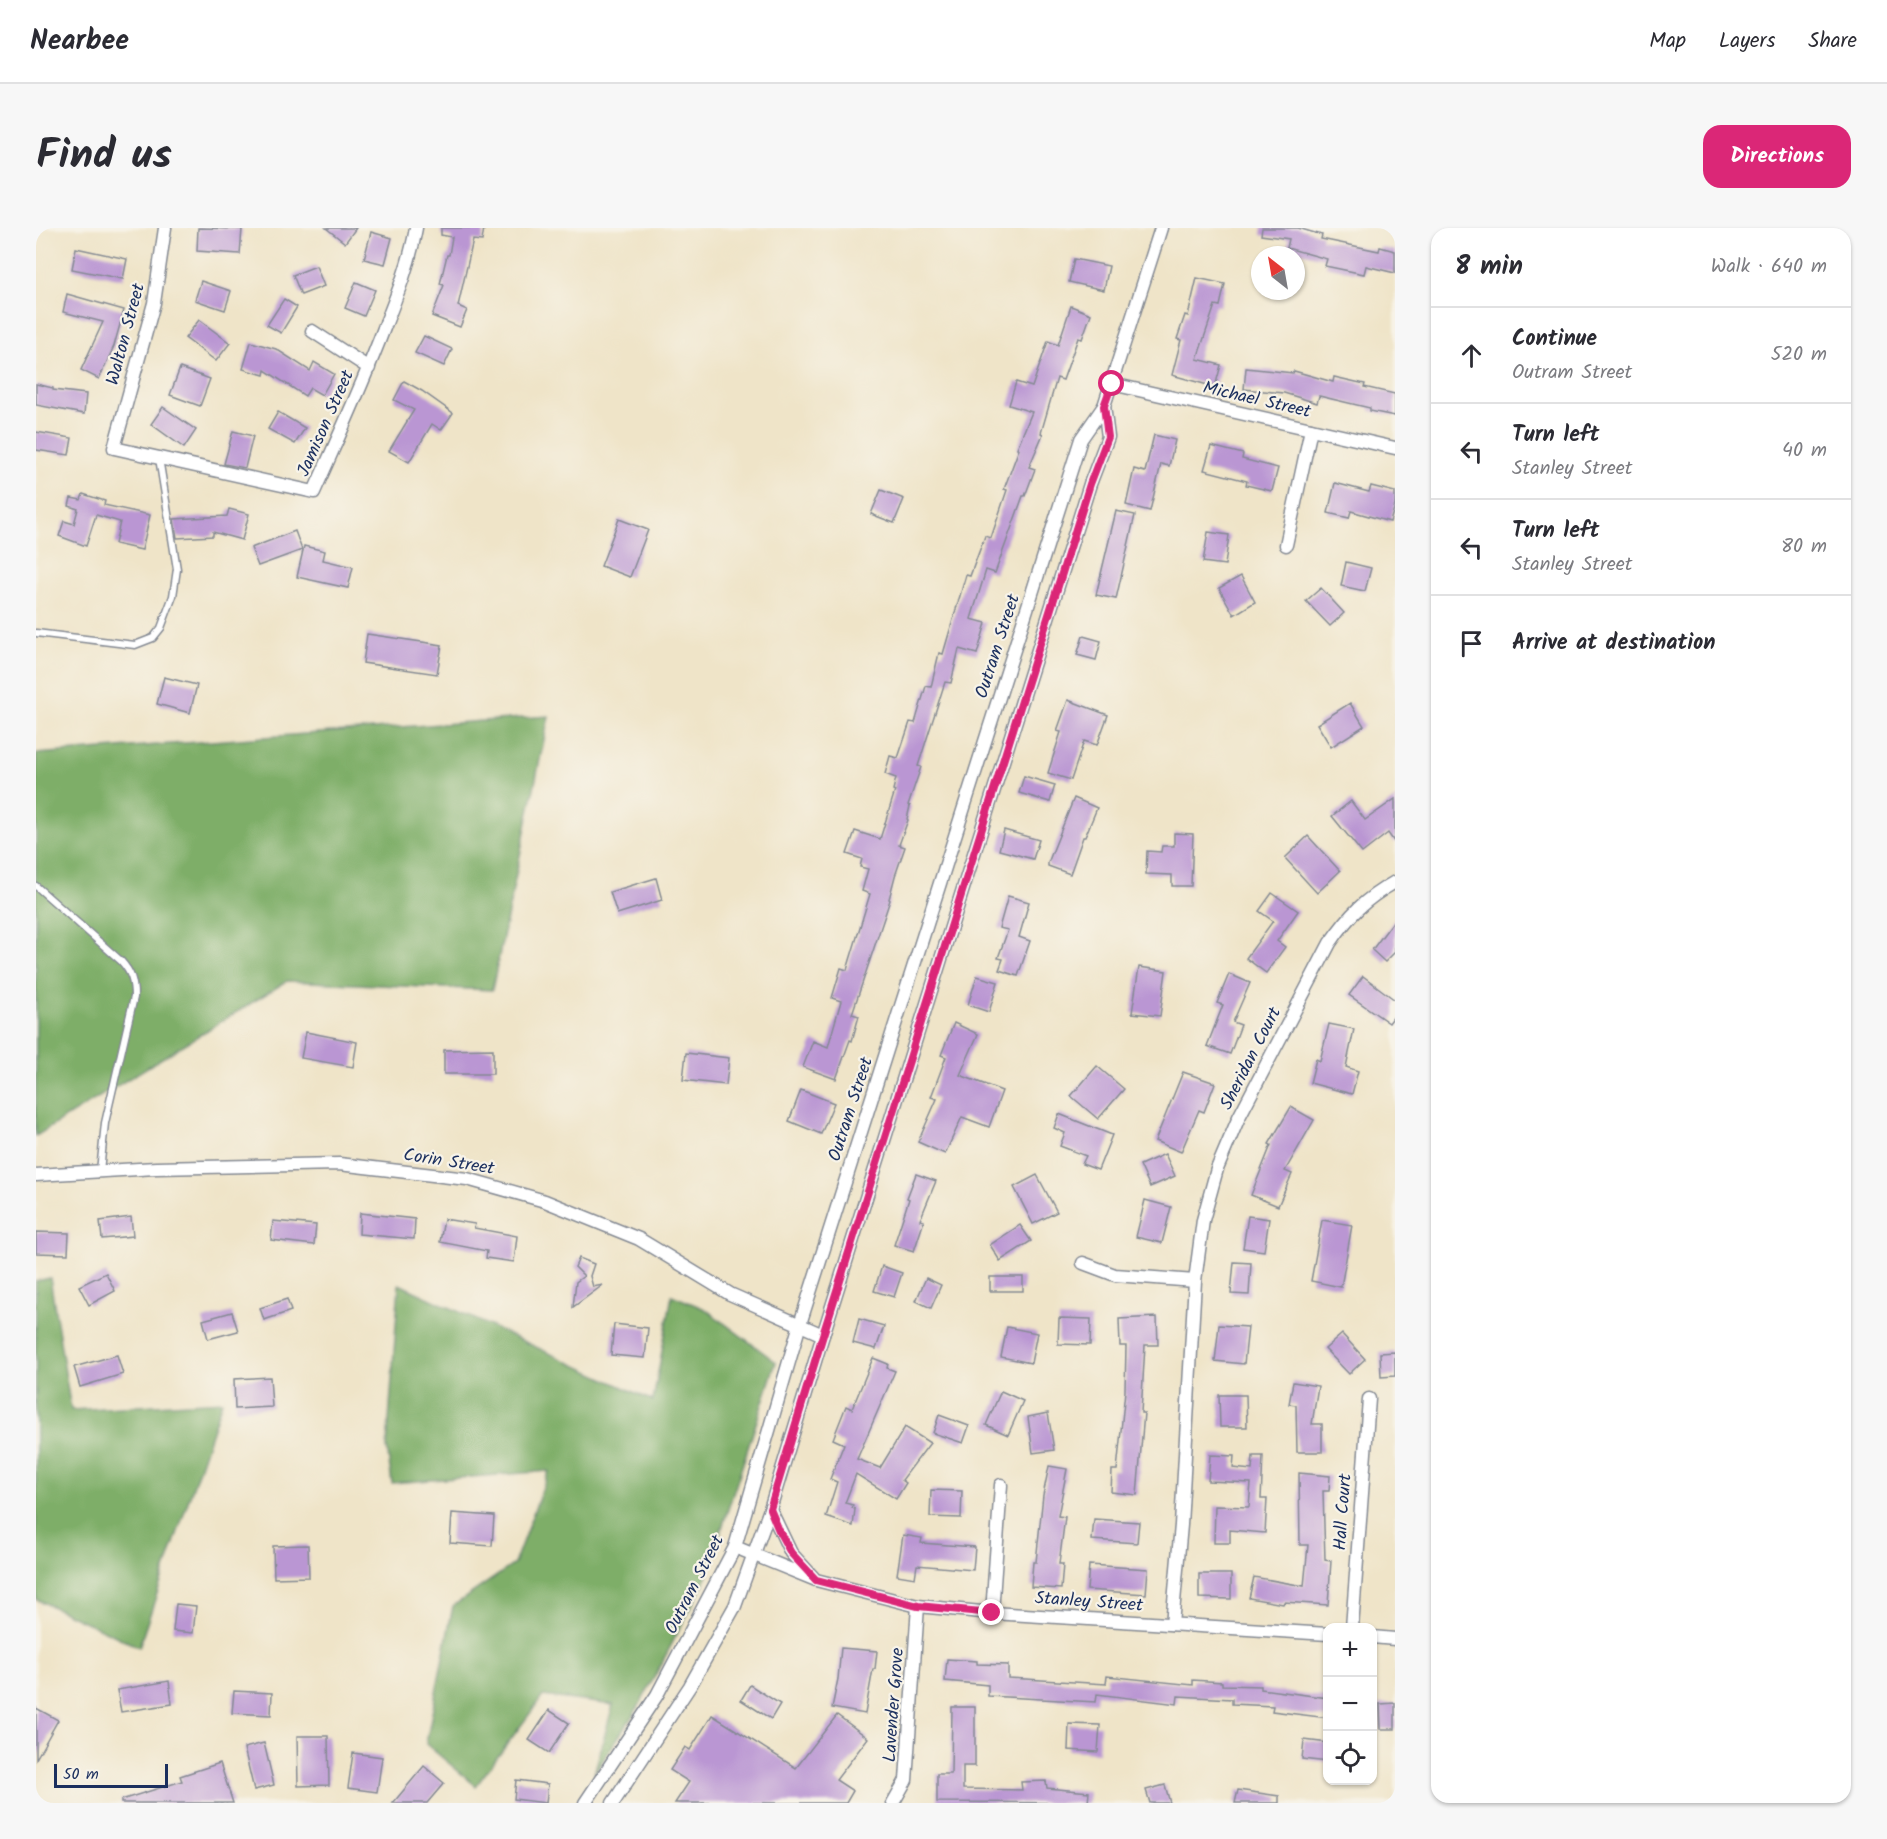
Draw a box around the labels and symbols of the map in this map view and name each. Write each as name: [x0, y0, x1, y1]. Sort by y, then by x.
north arrow: [1251, 246, 1305, 300]
street label: Walton Street: [99, 279, 154, 389]
street label: Jamison Street: [290, 365, 363, 481]
route start: [1098, 370, 1124, 396]
street label: Michael Street: [1200, 374, 1314, 427]
street label: Outram Street: [968, 590, 1029, 702]
street label: Sheridan Court: [1213, 1001, 1290, 1115]
street label: Outram Street: [821, 1053, 882, 1165]
street label: Corin Street: [401, 1141, 497, 1184]
street label: Hall Court: [1326, 1472, 1361, 1552]
street label: Outram Street: [658, 1529, 733, 1639]
street label: Stanley Street: [1034, 1584, 1145, 1621]
route end: [978, 1599, 1004, 1625]
street label: Lavender Grove: [876, 1647, 913, 1763]
scale bar: [54, 1761, 168, 1788]

